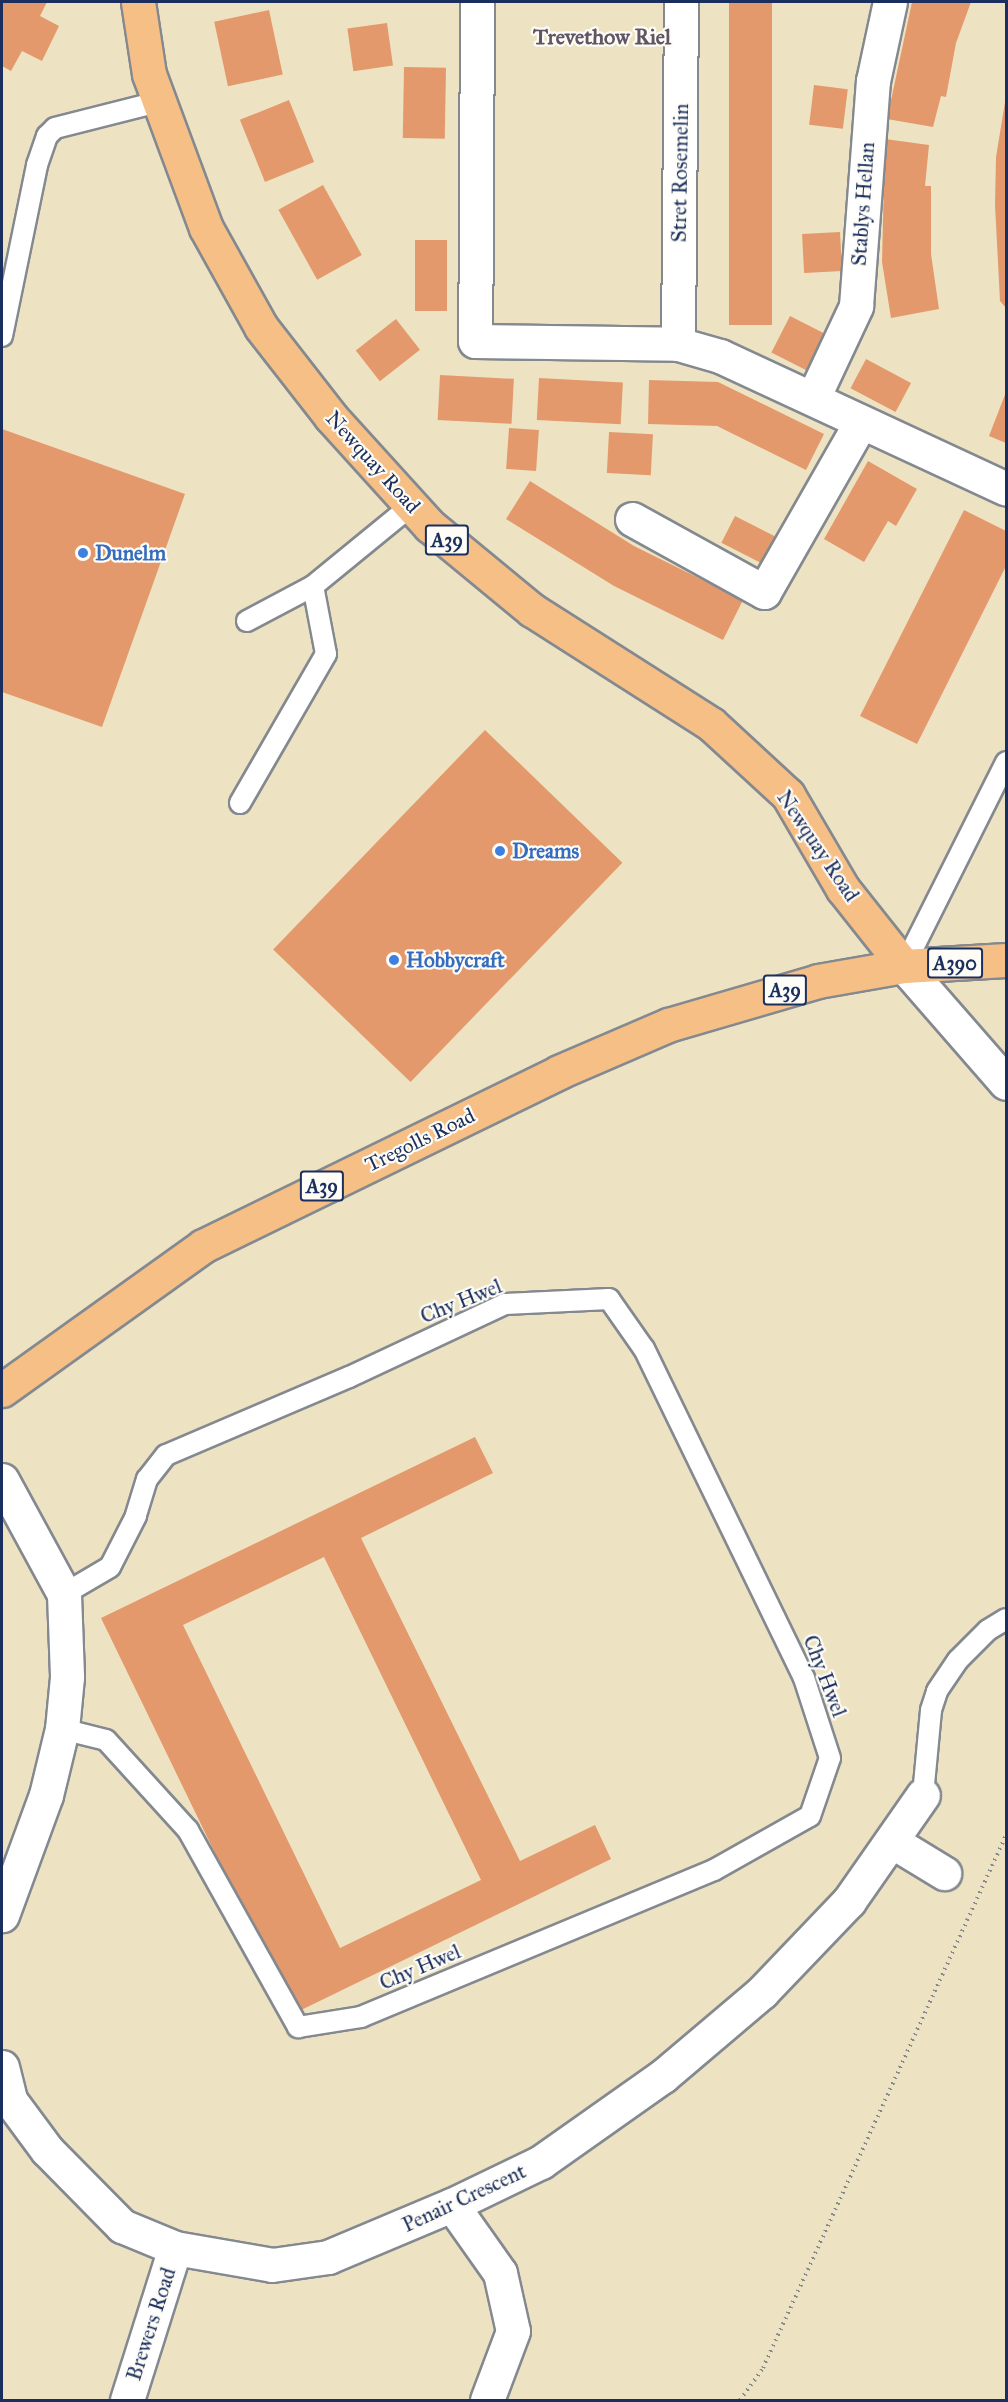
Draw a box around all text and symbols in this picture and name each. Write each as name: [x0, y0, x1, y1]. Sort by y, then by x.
district label: Trevethow Riel: [533, 24, 671, 50]
street label: Stret Rosemelin: [666, 103, 694, 243]
street label: Stablys Hellan: [846, 141, 880, 267]
street label: Newquay Road: [321, 406, 425, 518]
road number: A39: [424, 523, 470, 557]
place label: Dunelm: [95, 540, 166, 566]
marker: Dunelm: [76, 546, 90, 560]
street label: Newquay Road: [772, 786, 864, 906]
place label: Dreams: [512, 838, 579, 864]
marker: Dreams: [493, 844, 507, 858]
road number: A390: [926, 946, 984, 980]
place label: Hobbycraft: [406, 947, 505, 973]
marker: Hobbycraft: [387, 953, 401, 967]
road number: A39: [762, 973, 808, 1007]
street label: Tregolls Road: [361, 1103, 479, 1177]
road number: A39: [300, 1169, 344, 1203]
street label: Chy Hwel: [417, 1273, 505, 1329]
street label: Chy Hwel: [798, 1631, 852, 1721]
street label: Chy Hwel: [376, 1939, 464, 1995]
street label: Penair Crescent: [398, 2158, 530, 2238]
street label: Brewers Road: [121, 2264, 181, 2384]

